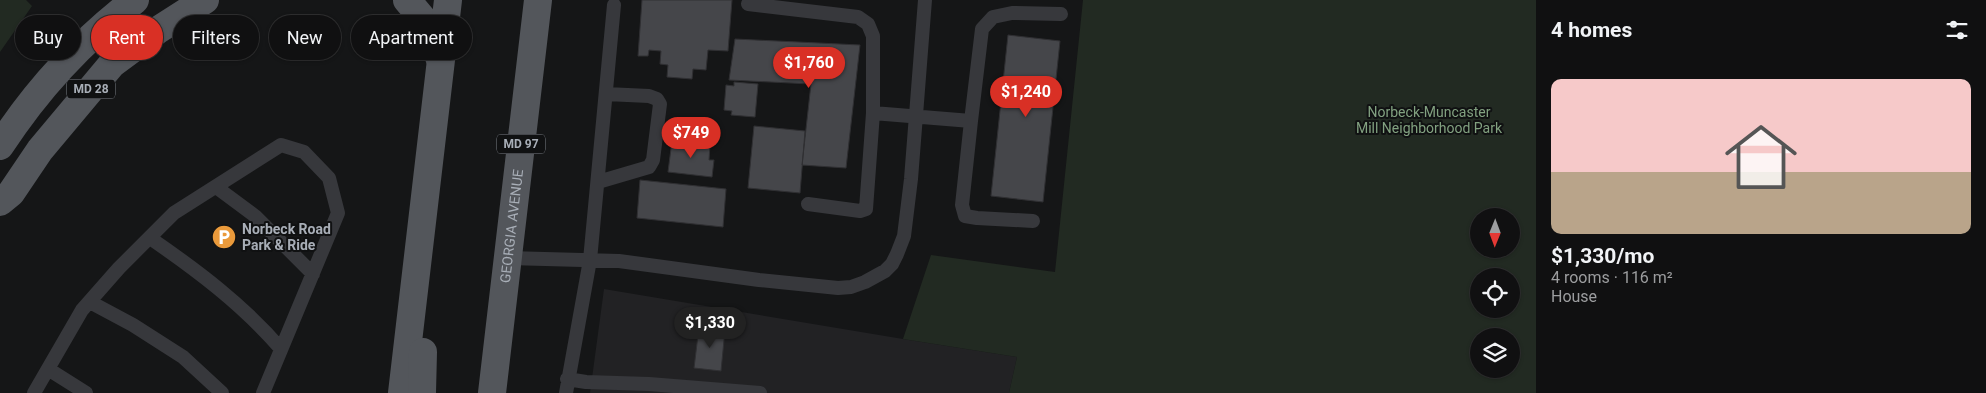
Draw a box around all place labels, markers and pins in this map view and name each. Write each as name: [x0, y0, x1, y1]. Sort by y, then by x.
pin: $1,760: [768, 46, 850, 89]
pin: $1,240: [985, 76, 1067, 118]
pin: $749: [661, 116, 721, 159]
place label: Norbeck Road Park & Ride: [242, 221, 331, 253]
parking icon: Norbeck Road Park & Ride: [211, 224, 237, 250]
pin: $1,330: [669, 306, 751, 349]

